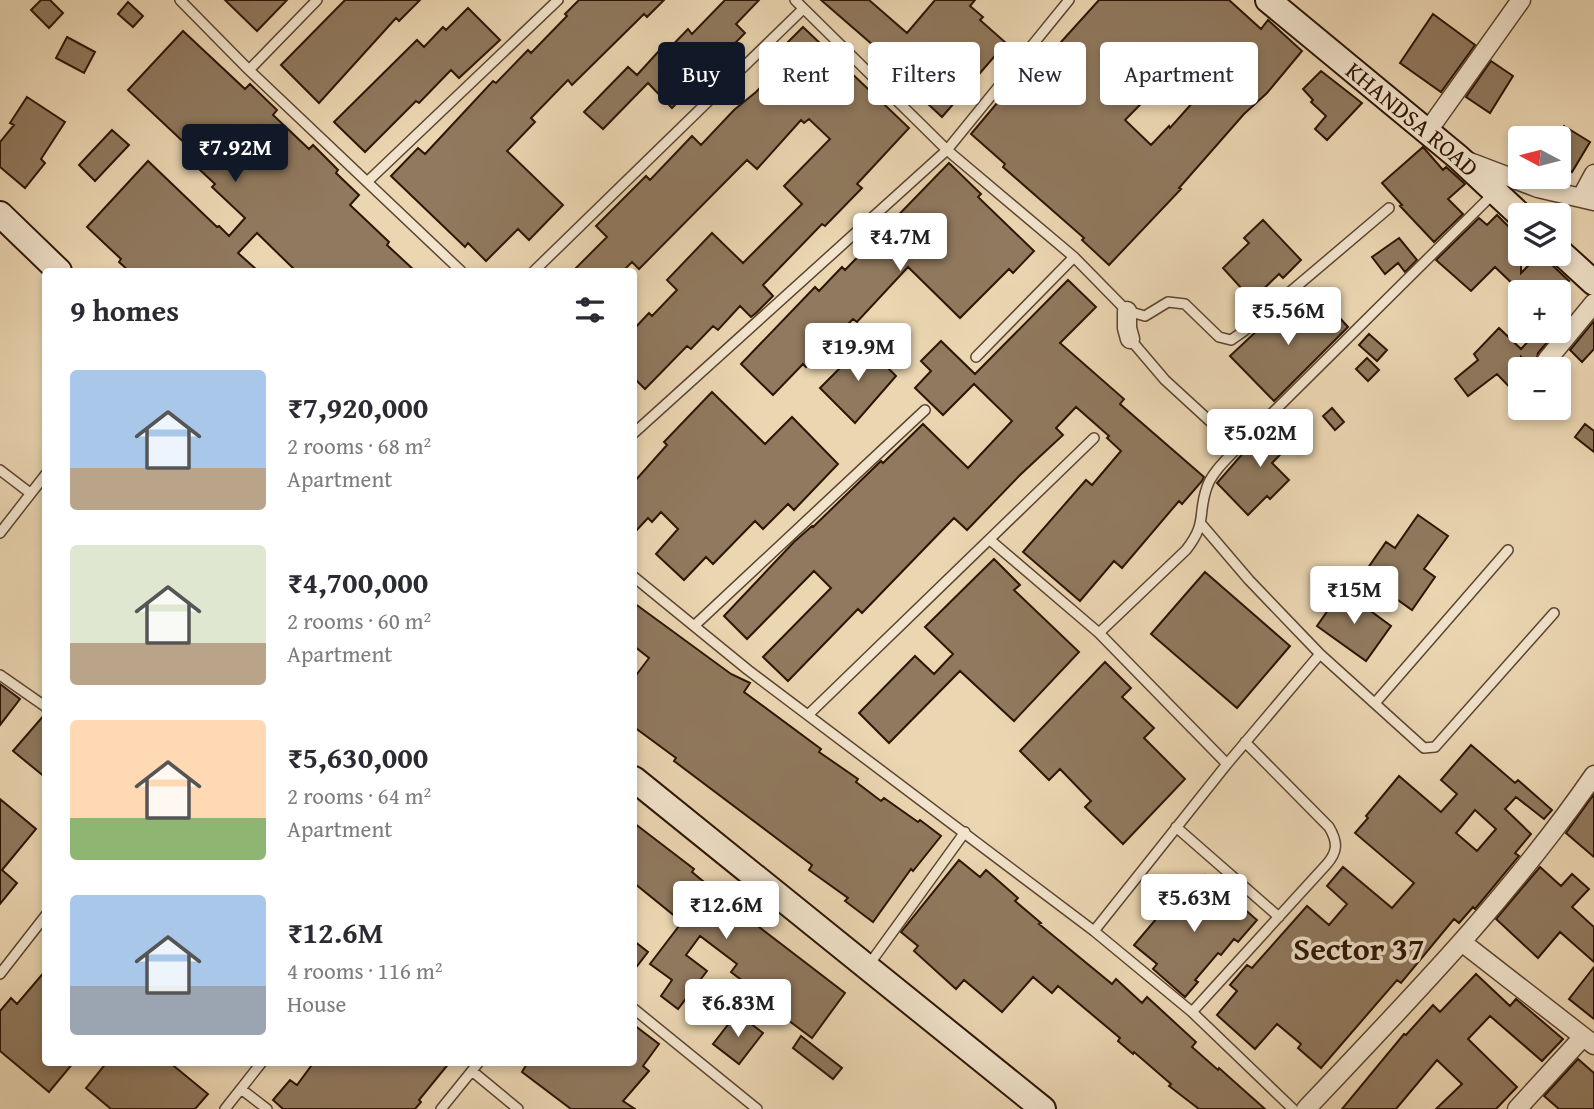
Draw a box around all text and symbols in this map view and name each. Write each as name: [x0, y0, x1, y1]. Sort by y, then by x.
chip: Buy: [658, 42, 745, 105]
chip: Rent: [759, 42, 854, 105]
chip: Filters: [868, 42, 980, 105]
chip: New: [994, 42, 1086, 105]
chip: Apartment: [1100, 42, 1258, 105]
street label: KHANDSA ROAD: [1338, 53, 1487, 185]
pin: ₹7.92M: [178, 124, 292, 184]
north arrow: [1508, 126, 1572, 189]
map controls: [1508, 126, 1571, 420]
text: ₹7.92M: [198, 130, 272, 163]
button: layers: [1508, 203, 1571, 266]
pin: ₹4.7M: [851, 214, 949, 273]
text: ₹4.7M: [869, 219, 931, 252]
button: +: [1508, 280, 1571, 343]
text: 9 homes: [70, 288, 179, 332]
pin: ₹5.56M: [1231, 288, 1345, 347]
icon: filters: [571, 291, 609, 329]
text: ₹5.56M: [1251, 293, 1325, 326]
pin: ₹19.9M: [801, 324, 915, 383]
text: ₹19.9M: [821, 329, 895, 362]
button: −: [1508, 357, 1571, 420]
text: ₹7,920,000: [287, 385, 428, 429]
icon: home: [126, 398, 210, 482]
pin: ₹5.02M: [1203, 410, 1317, 469]
text: ₹5.02M: [1223, 415, 1297, 448]
text: 2 rooms · 68 m²: [287, 429, 431, 462]
text: Apartment: [287, 462, 392, 495]
text: ₹4,700,000: [287, 560, 428, 604]
pin: ₹15M: [1313, 566, 1395, 626]
text: ₹15M: [1326, 572, 1382, 605]
icon: home: [126, 573, 210, 657]
text: 2 rooms · 60 m²: [287, 604, 431, 637]
text: Apartment: [287, 637, 392, 670]
text: ₹5,630,000: [287, 735, 428, 779]
icon: home: [126, 748, 210, 832]
text: 2 rooms · 64 m²: [287, 779, 431, 812]
text: Apartment: [287, 812, 392, 845]
pin: ₹5.63M: [1137, 874, 1251, 934]
text: ₹5.63M: [1157, 880, 1231, 913]
pin: ₹12.6M: [669, 881, 783, 941]
text: ₹12.6M: [689, 887, 763, 920]
text: ₹12.6M: [287, 910, 383, 954]
icon: home: [126, 923, 210, 1007]
district label: Sector 37: [1293, 925, 1425, 972]
text: 4 rooms · 116 m²: [287, 954, 442, 987]
pin: ₹6.83M: [681, 979, 795, 1039]
text: ₹6.83M: [701, 985, 775, 1018]
text: House: [287, 987, 346, 1020]

